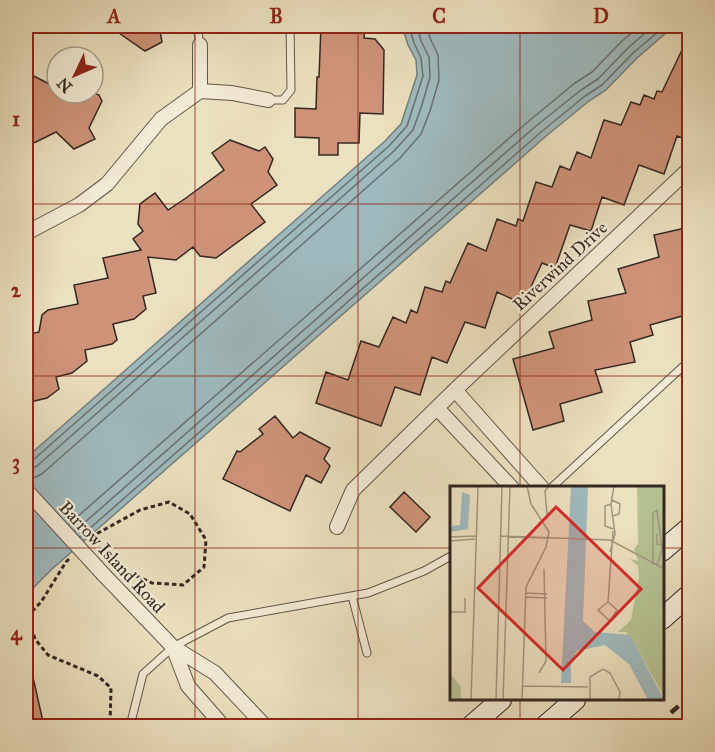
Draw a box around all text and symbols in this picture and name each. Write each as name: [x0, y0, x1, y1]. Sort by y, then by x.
text: A: [105, 4, 121, 28]
text: B: [269, 4, 283, 28]
text: C: [432, 4, 446, 28]
text: D: [593, 4, 609, 28]
north arrow: [45, 45, 105, 105]
text: N: [53, 73, 76, 97]
text: 1: [12, 107, 20, 131]
street label: Riverwind Drive: [508, 217, 612, 315]
text: 2: [11, 278, 22, 302]
text: 3: [12, 450, 20, 475]
inset map: [450, 486, 664, 701]
street label: Barrow Island Road: [54, 496, 170, 618]
text: 4: [10, 621, 22, 646]

